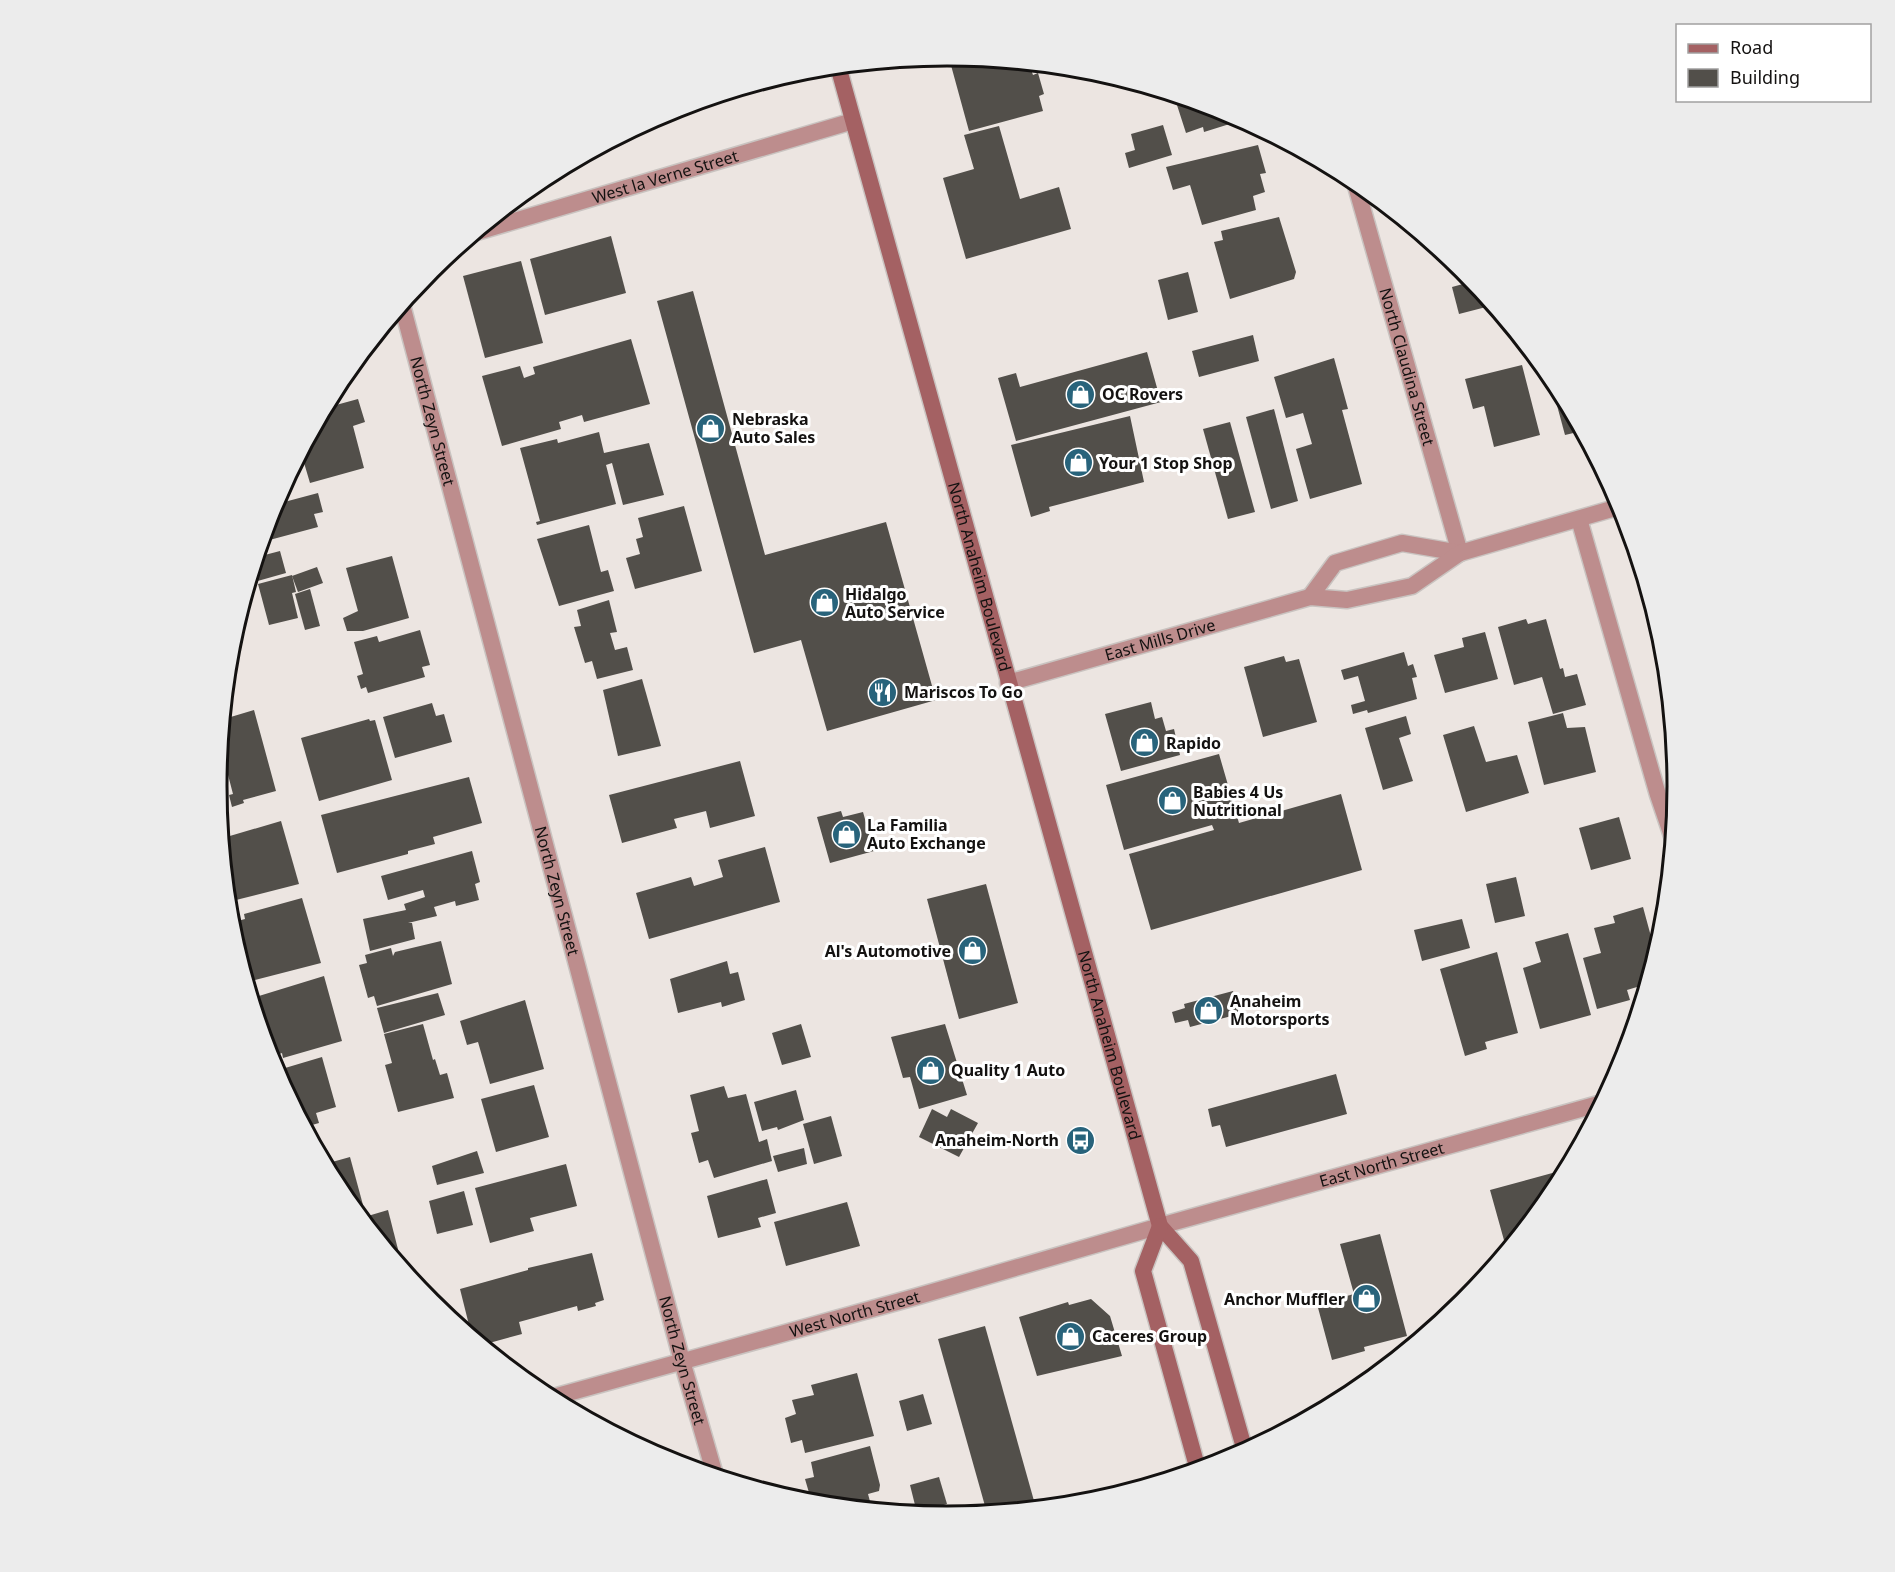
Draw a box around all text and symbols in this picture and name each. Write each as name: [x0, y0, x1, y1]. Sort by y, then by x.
legend: [1676, 24, 1871, 102]
text: Road: [1730, 35, 1773, 59]
text: Building: [1730, 65, 1800, 89]
street label: West la Verne Street: [589, 144, 741, 208]
street label: North Claudina Street: [1374, 285, 1440, 448]
street label: North Zeyn Street: [405, 354, 461, 488]
shop icon: OC Rovers: [1065, 378, 1097, 410]
place label: OC Rovers: [1102, 383, 1183, 405]
place label: Nebraska Auto Sales: [732, 408, 815, 448]
shop icon: Nebraska Auto Sales: [695, 412, 727, 444]
shop icon: Your 1 Stop Shop: [1062, 447, 1094, 479]
place label: Your 1 Stop Shop: [1099, 452, 1233, 474]
street label: North Anaheim Boulevard: [943, 479, 1017, 674]
place label: Hidalgo Auto Service: [845, 583, 945, 623]
shop icon: Hidalgo Auto Service: [808, 587, 840, 619]
street label: East Mills Drive: [1102, 614, 1218, 666]
restaurant icon: Mariscos To Go: [867, 676, 899, 708]
place label: Mariscos To Go: [904, 681, 1023, 703]
shop icon: Rapido: [1129, 727, 1161, 759]
place label: Rapido: [1166, 732, 1221, 754]
place label: Babies 4 Us Nutritional: [1193, 781, 1283, 821]
shop icon: Babies 4 Us Nutritional: [1156, 785, 1188, 817]
place label: La Familia Auto Exchange: [867, 814, 986, 854]
shop icon: La Familia Auto Exchange: [830, 818, 862, 850]
street label: North Zeyn Street: [530, 824, 585, 958]
shop icon: Al's Automotive: [956, 935, 988, 967]
place label: Al's Automotive: [825, 940, 951, 962]
street label: North Anaheim Boulevard: [1073, 948, 1147, 1142]
place label: Anaheim Motorsports: [1230, 990, 1329, 1030]
shop icon: Anaheim Motorsports: [1193, 994, 1225, 1026]
shop icon: Quality 1 Auto: [914, 1054, 946, 1086]
place label: Quality 1 Auto: [951, 1059, 1065, 1081]
bus stop icon: Anaheim-North: [1064, 1124, 1096, 1156]
place label: Anaheim-North: [935, 1129, 1059, 1151]
street label: East North Street: [1317, 1136, 1447, 1192]
shop icon: Anchor Muffler: [1350, 1283, 1382, 1315]
street label: West North Street: [787, 1285, 923, 1342]
place label: Anchor Muffler: [1224, 1288, 1345, 1310]
street label: North Zeyn Street: [654, 1293, 711, 1428]
shop icon: Caceres Group: [1055, 1320, 1087, 1352]
place label: Caceres Group: [1092, 1325, 1207, 1347]

